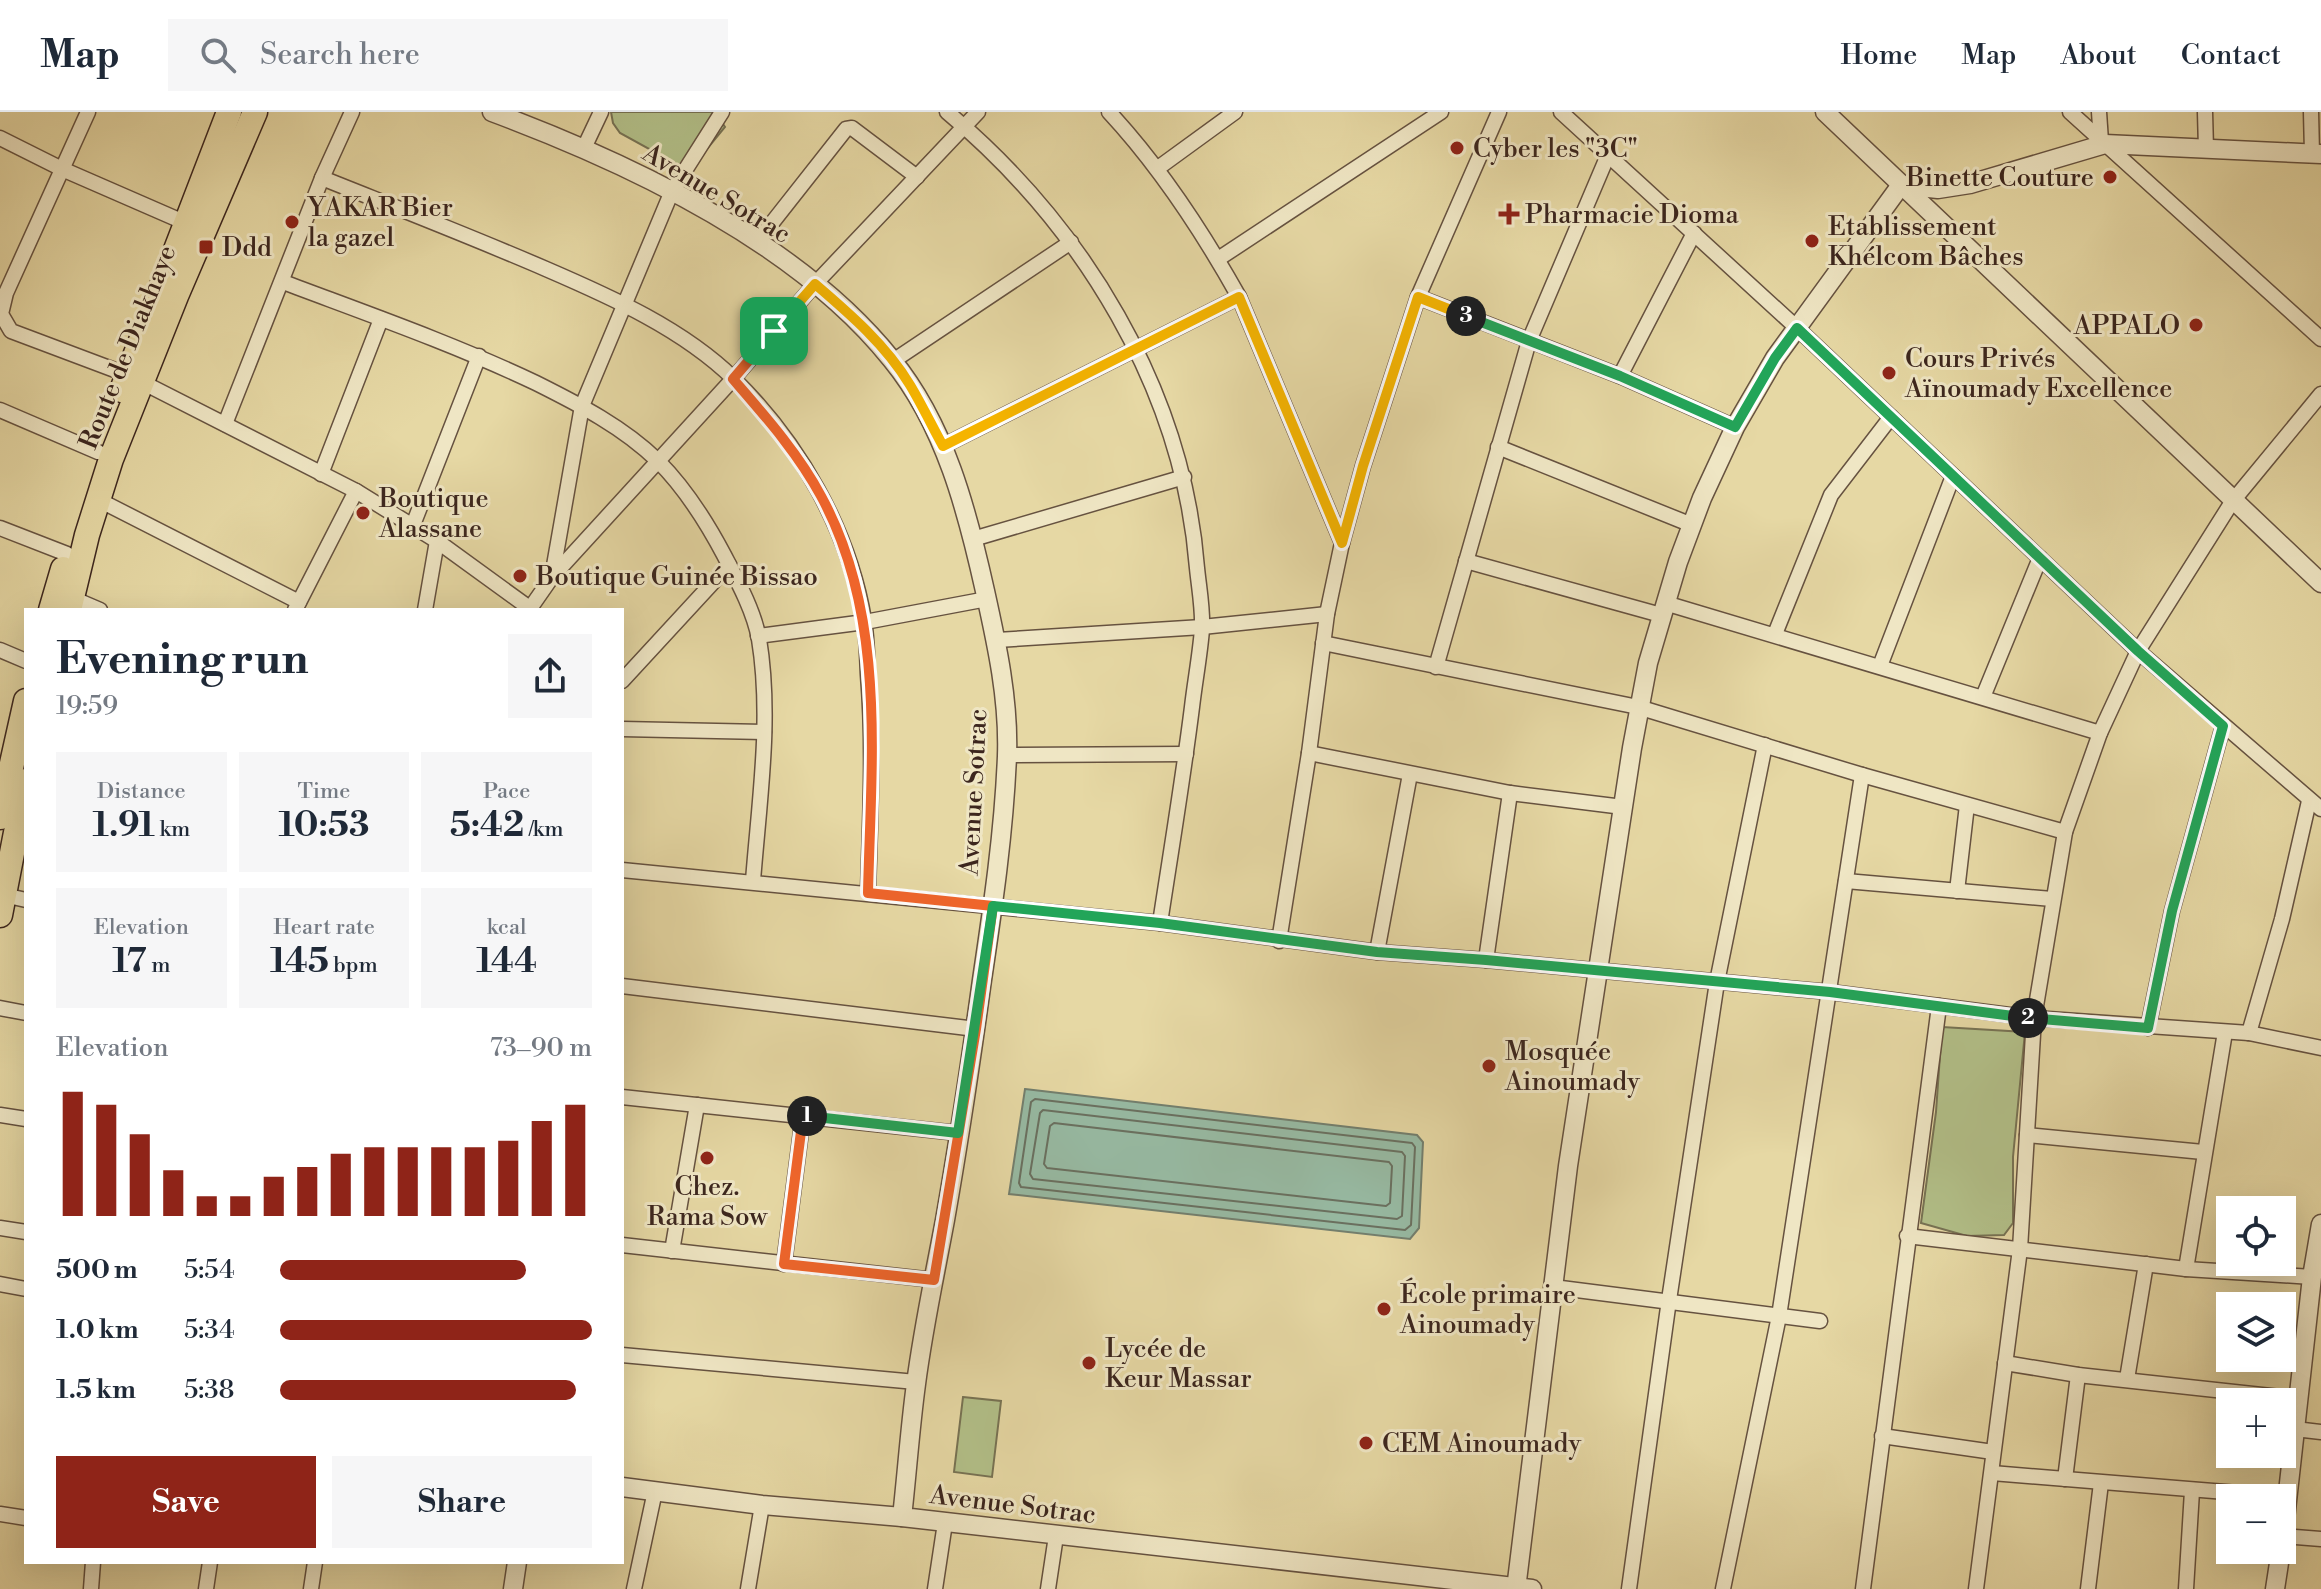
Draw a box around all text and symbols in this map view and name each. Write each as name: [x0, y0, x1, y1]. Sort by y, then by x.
search box: [168, 19, 728, 91]
text: Map: [40, 32, 120, 79]
icon: search: [196, 33, 240, 77]
text: Search here: [260, 36, 420, 74]
text: Home: [1841, 38, 1917, 73]
text: Map: [1961, 38, 2016, 73]
text: About: [2060, 38, 2137, 73]
text: Contact: [2181, 38, 2281, 73]
place label: Cyber les "3C": [1473, 133, 1638, 165]
street label: Avenue Sotrac: [636, 137, 796, 251]
marker: Cyber les "3C": [1448, 139, 1466, 157]
place label: Binette Couture: [1905, 162, 2094, 194]
marker: Binette Couture: [2101, 168, 2119, 186]
place label: YAKAR Bier la gazel: [306, 192, 453, 254]
place label: Pharmacie Dioma: [1525, 199, 1739, 231]
marker: Pharmacie Dioma: [1500, 205, 1518, 223]
place label: Etablissement Khélcom Bâches: [1828, 211, 2024, 273]
marker: YAKAR Bier la gazel: [283, 213, 301, 231]
place label: Ddd: [222, 232, 272, 264]
marker: Etablissement Khélcom Bâches: [1803, 232, 1821, 250]
marker: Ddd: [197, 238, 215, 256]
street label: Route de Diakhaye: [72, 241, 183, 454]
pin: 3: [1446, 296, 1486, 336]
pin: [740, 297, 808, 365]
text: 3: [1459, 302, 1473, 329]
icon: arrive: [752, 309, 796, 353]
place label: APPALO: [2073, 310, 2180, 342]
marker: APPALO: [2187, 316, 2205, 334]
place label: Cours Privés Aïnoumady Excellence: [1904, 343, 2172, 405]
marker: Cours Privés Aïnoumady Excellence: [1880, 364, 1898, 382]
place label: Boutique Alassane: [378, 483, 489, 545]
marker: Boutique Alassane: [354, 504, 372, 522]
place label: Boutique Guinée Bissao: [535, 561, 818, 593]
marker: Boutique Guinée Bissao: [511, 567, 529, 585]
text: Evening run: [56, 632, 309, 687]
button: share: [508, 634, 592, 718]
text: 19:59: [56, 690, 118, 722]
street label: Avenue Sotrac: [954, 708, 994, 877]
text: Distance: [97, 778, 186, 805]
text: Time: [298, 778, 350, 805]
text: Pace: [483, 778, 530, 805]
text: 1.91: [92, 805, 155, 847]
text: 10:53: [279, 805, 369, 847]
text: 5:42: [450, 805, 524, 847]
text: km: [155, 816, 190, 843]
text: /km: [524, 816, 564, 843]
text: Elevation: [94, 914, 189, 941]
text: Heart rate: [273, 914, 375, 941]
text: kcal: [487, 914, 527, 941]
text: 17: [112, 941, 147, 983]
text: 145: [270, 941, 329, 983]
text: 144: [476, 941, 537, 983]
text: m: [147, 952, 170, 979]
text: bpm: [329, 952, 378, 979]
pin: 2: [2008, 998, 2048, 1038]
text: 2: [2021, 1004, 2035, 1031]
text: Elevation: [56, 1032, 169, 1064]
text: 73–90 m: [490, 1032, 592, 1064]
place label: Mosquée Ainoumady: [1504, 1036, 1640, 1098]
marker: Mosquée Ainoumady: [1480, 1057, 1498, 1075]
pin: 1: [787, 1096, 827, 1136]
text: 1: [802, 1102, 812, 1129]
marker: Chez. Rama Sow: [698, 1149, 716, 1167]
place label: Chez. Rama Sow: [647, 1171, 768, 1233]
map controls: [2216, 1196, 2296, 1564]
button: locate: [2216, 1196, 2296, 1276]
text: 500 m: [56, 1254, 138, 1286]
text: 5:54: [184, 1254, 235, 1286]
place label: École primaire Ainoumady: [1399, 1277, 1576, 1341]
button: layers: [2216, 1292, 2296, 1372]
marker: École primaire Ainoumady: [1375, 1300, 1393, 1318]
text: 1.0 km: [56, 1314, 139, 1346]
text: 5:34: [184, 1314, 234, 1346]
place label: Lycée de Keur Massar: [1105, 1333, 1252, 1395]
marker: Lycée de Keur Massar: [1080, 1354, 1098, 1372]
text: 1.5 km: [56, 1374, 136, 1406]
text: 5:38: [184, 1374, 235, 1406]
button: +: [2216, 1388, 2296, 1468]
place label: CEM Ainoumady: [1382, 1428, 1582, 1460]
marker: CEM Ainoumady: [1357, 1434, 1375, 1452]
button: Save: [56, 1456, 316, 1548]
button: Share: [332, 1456, 592, 1548]
street label: Avenue Sotrac: [927, 1479, 1098, 1531]
button: −: [2216, 1484, 2296, 1564]

